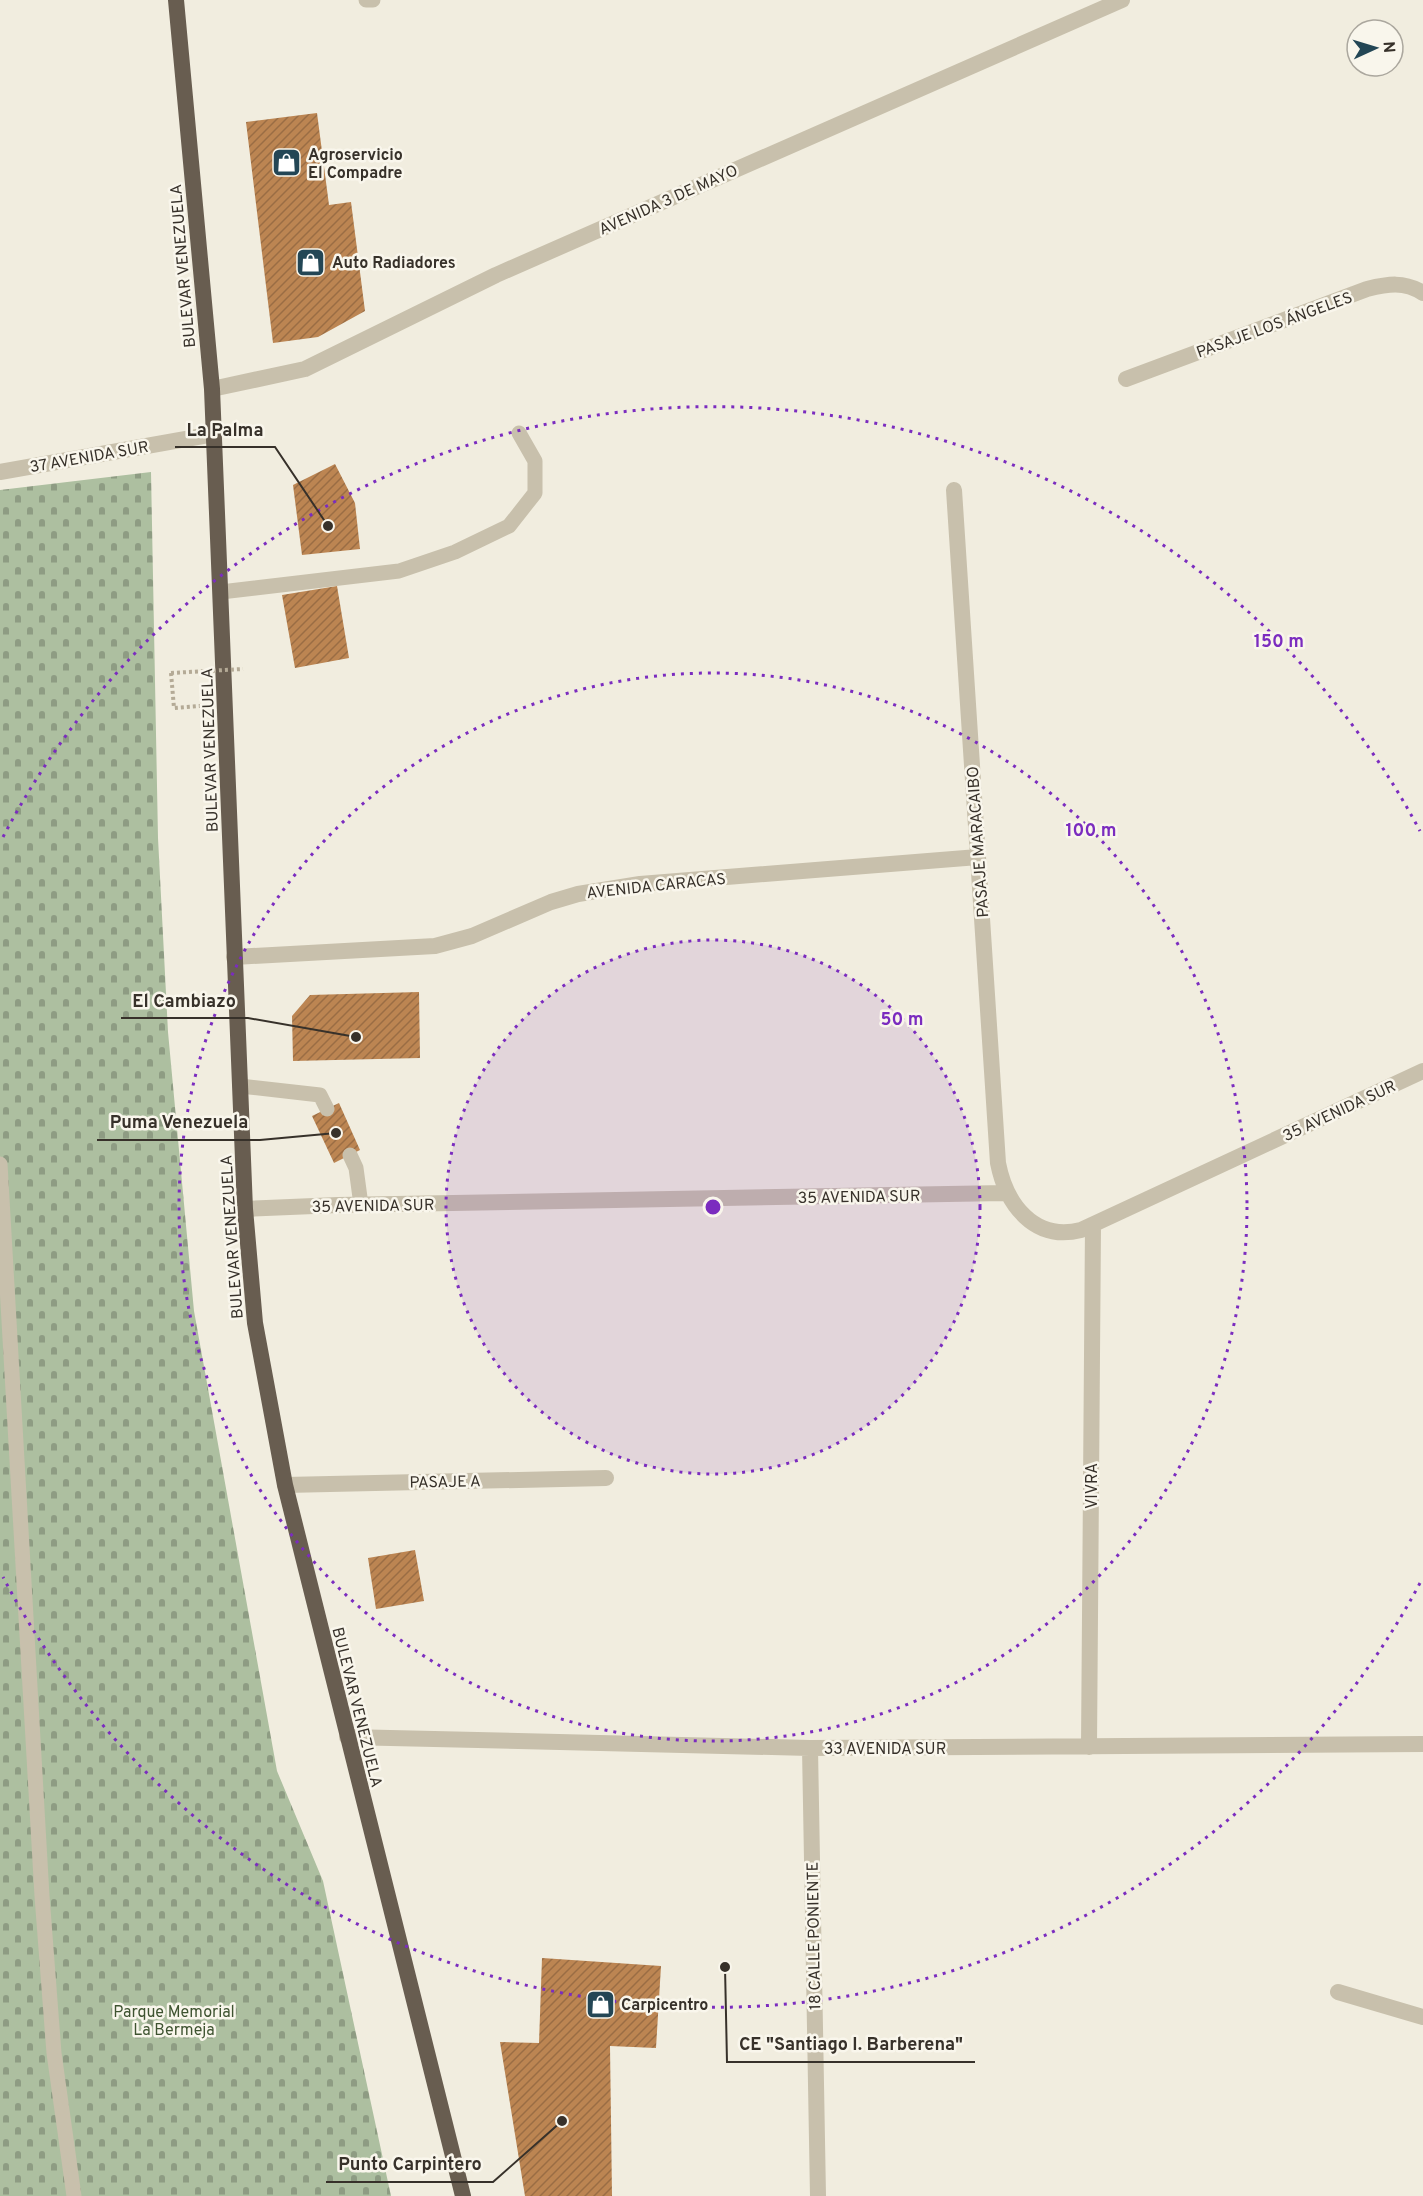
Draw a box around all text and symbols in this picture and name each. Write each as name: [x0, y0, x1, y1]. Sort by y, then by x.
north arrow: [1345, 18, 1405, 78]
text: N: [1378, 41, 1398, 54]
place label: Agroservicio El Compadre: [308, 146, 403, 184]
shop icon: Agroservicio El Compadre: [271, 147, 303, 179]
street label: AVENIDA 3 DE MAYO: [596, 161, 741, 240]
street label: BULEVAR VENEZUELA: [167, 183, 201, 349]
shop icon: Auto Radiadores: [295, 246, 327, 278]
place label: Auto Radiadores: [332, 254, 456, 274]
street label: PASAJE LOS ÁNGELES: [1193, 286, 1356, 363]
callout: La Palma: [175, 411, 275, 447]
text: La Palma: [187, 420, 263, 443]
street label: 37 AVENIDA SUR: [28, 438, 150, 478]
text: 150 m: [1254, 631, 1304, 654]
street label: BULEVAR VENEZUELA: [198, 667, 224, 832]
street label: PASAJE MARACAIBO: [964, 765, 994, 918]
text: 100 m: [1065, 820, 1117, 843]
street label: AVENIDA CARACAS: [586, 870, 727, 904]
callout: El Cambiazo: [121, 982, 248, 1018]
text: El Cambiazo: [132, 991, 236, 1014]
text: 50 m: [880, 1009, 924, 1032]
street label: 35 AVENIDA SUR: [1280, 1077, 1400, 1147]
callout: Puma Venezuela: [97, 1104, 260, 1140]
text: Puma Venezuela: [110, 1112, 248, 1135]
street label: BULEVAR VENEZUELA: [217, 1154, 249, 1320]
street label: 35 AVENIDA SUR: [797, 1187, 921, 1209]
street label: 35 AVENIDA SUR: [311, 1196, 435, 1218]
centre of rings: [703, 1197, 723, 1217]
street label: VIVRA: [1083, 1463, 1103, 1509]
street label: PASAJE A: [409, 1472, 481, 1494]
street label: BULEVAR VENEZUELA: [326, 1625, 386, 1790]
street label: 33 AVENIDA SUR: [824, 1740, 946, 1760]
street label: 18 CALLE PONIENTE: [804, 1862, 826, 2010]
shop icon: Carpicentro: [584, 1988, 616, 2020]
place label: Carpicentro: [621, 1996, 708, 2016]
park label: Parque Memorial La Bermeja: [113, 2003, 235, 2041]
callout: CE "Santiago I. Barberena": [727, 2026, 975, 2062]
text: CE "Santiago I. Barberena": [739, 2034, 963, 2057]
callout: Punto Carpintero: [326, 2146, 493, 2182]
text: Punto Carpintero: [338, 2154, 482, 2177]

